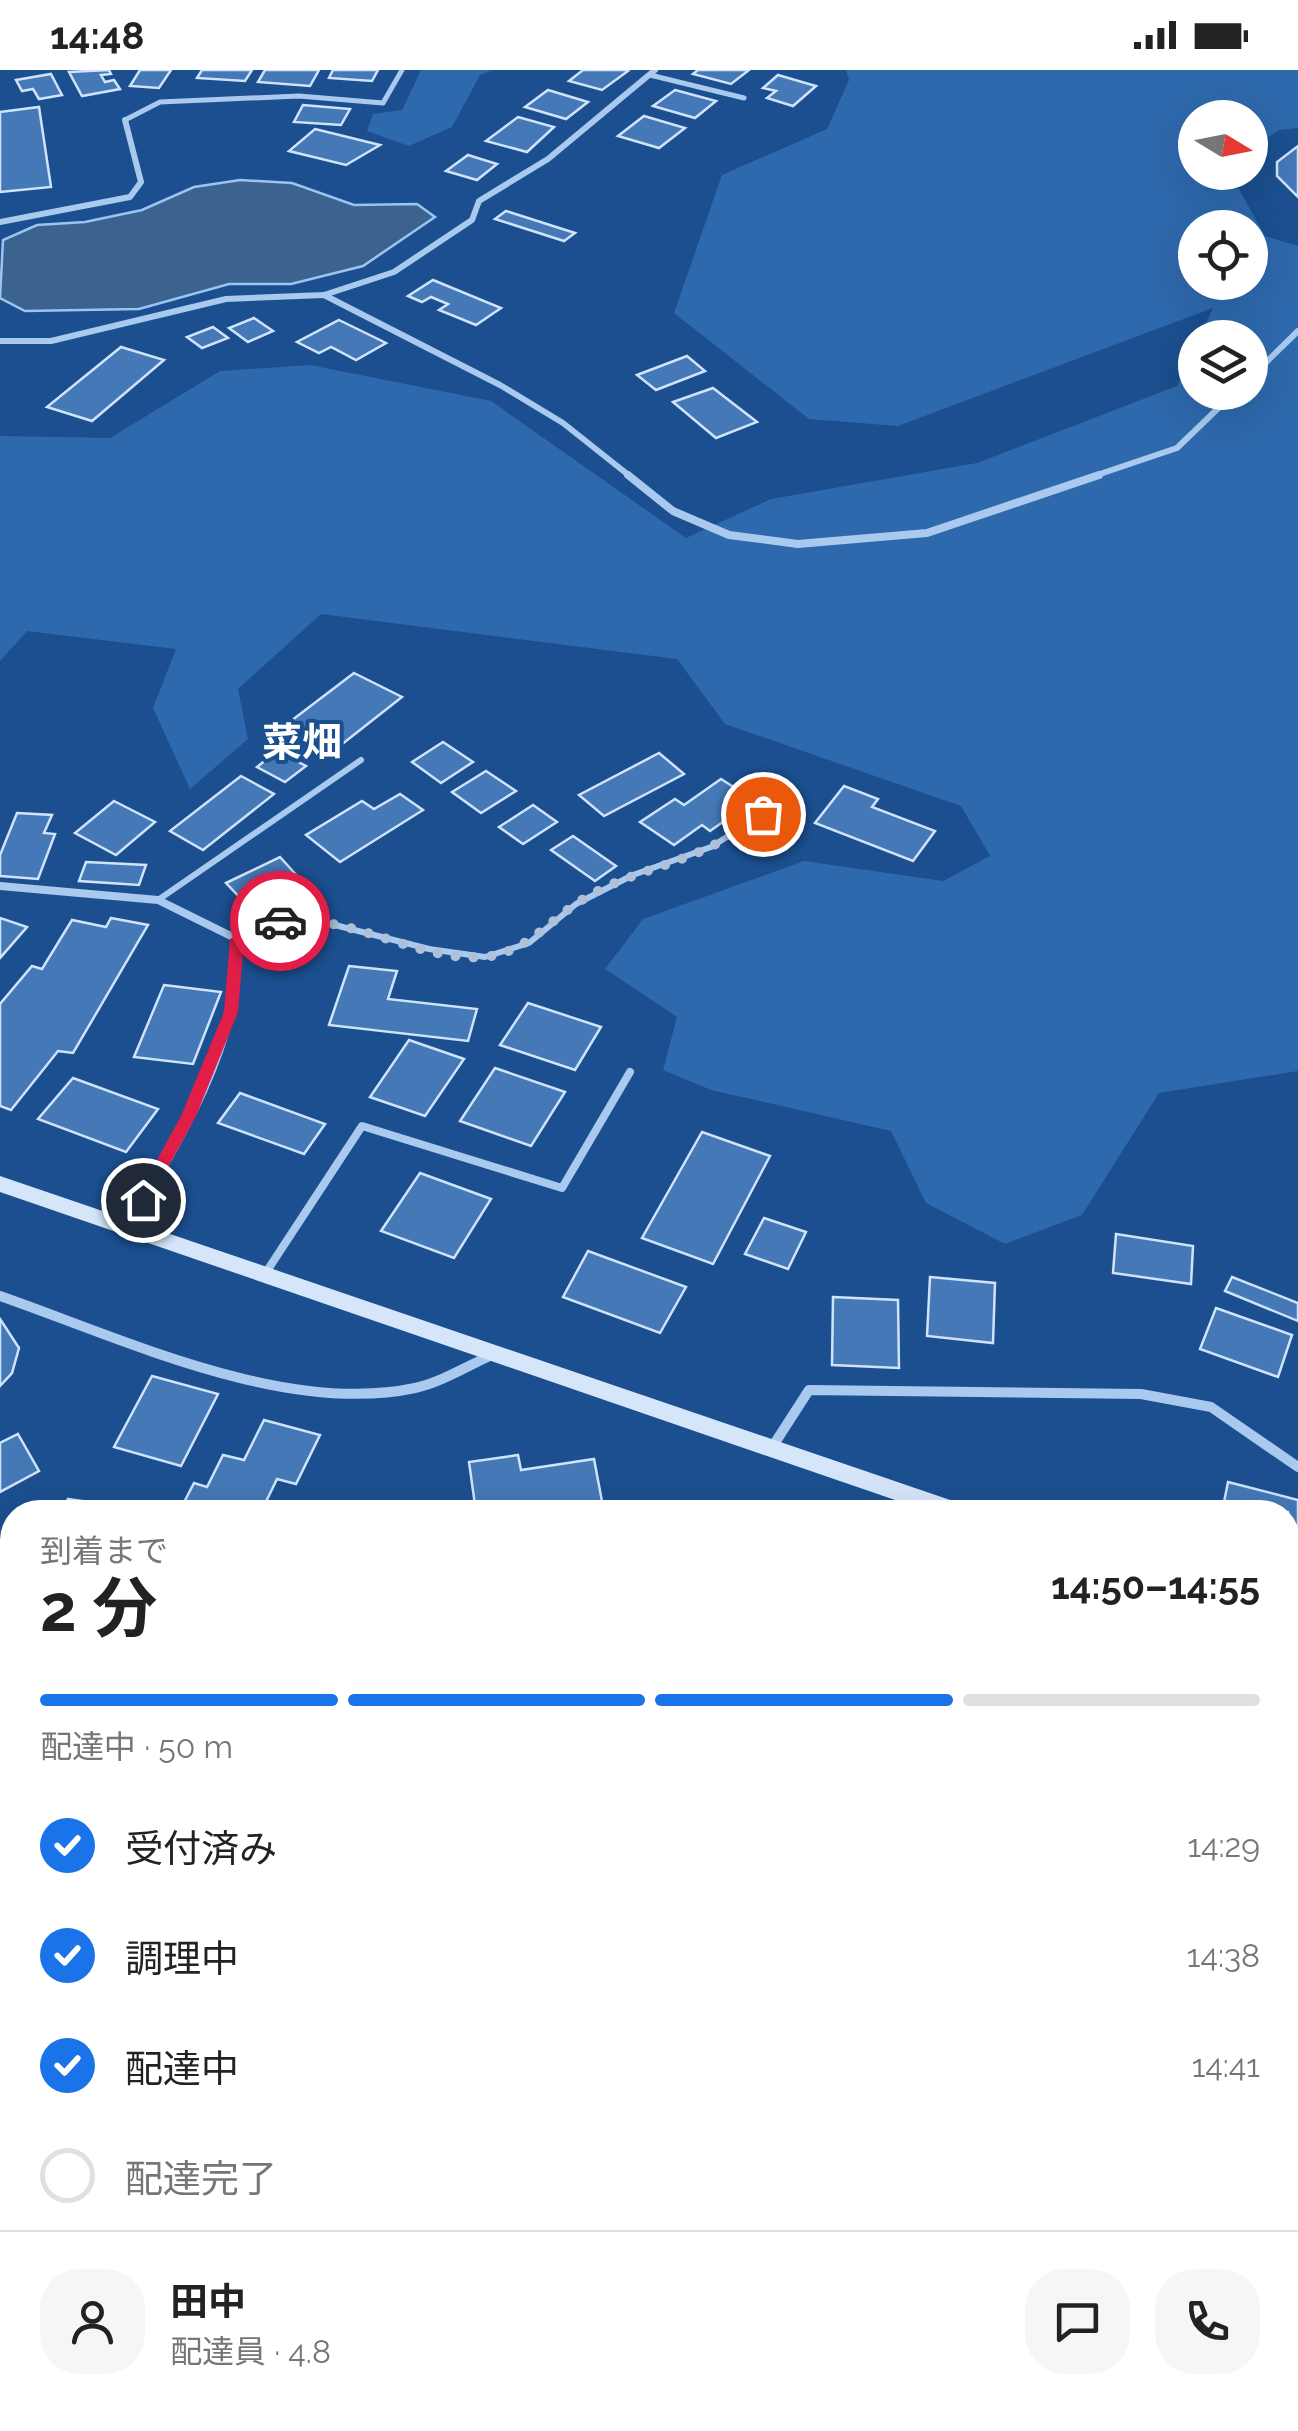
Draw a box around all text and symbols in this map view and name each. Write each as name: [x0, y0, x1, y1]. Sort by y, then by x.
text: 14:48: [50, 13, 145, 58]
north arrow: [1178, 100, 1268, 190]
map controls: [1178, 100, 1268, 410]
button: locate: [1178, 210, 1268, 300]
button: layers: [1178, 320, 1268, 410]
district label: 菜畑: [262, 718, 342, 765]
pin: [721, 772, 806, 857]
icon: bag: [736, 787, 791, 842]
courier: [230, 871, 330, 971]
icon: car: [253, 894, 308, 949]
pin: [101, 1158, 186, 1243]
icon: home: [116, 1173, 171, 1228]
text: 到着まで: [40, 1532, 168, 1569]
text: 14:50–14:55: [1051, 1563, 1260, 1608]
text: 2 分: [40, 1570, 157, 1646]
text: 配達中 · 50 m: [40, 1728, 233, 1765]
icon: check: [40, 1818, 95, 1873]
text: 受付済み: [125, 1826, 277, 1871]
text: 14:29: [1187, 1827, 1260, 1864]
icon: check: [40, 1928, 95, 1983]
text: 調理中: [125, 1936, 239, 1981]
text: 14:38: [1187, 1937, 1260, 1974]
icon: check: [40, 2038, 95, 2093]
text: 配達中: [125, 2046, 239, 2091]
text: 14:41: [1192, 2047, 1260, 2084]
text: 配達完了: [125, 2156, 277, 2201]
button: person: [40, 2269, 145, 2374]
button: chat: [1025, 2269, 1130, 2374]
button: phone: [1155, 2269, 1260, 2374]
text: 田中: [170, 2279, 246, 2324]
text: 配達員 · 4.8: [170, 2333, 331, 2370]

